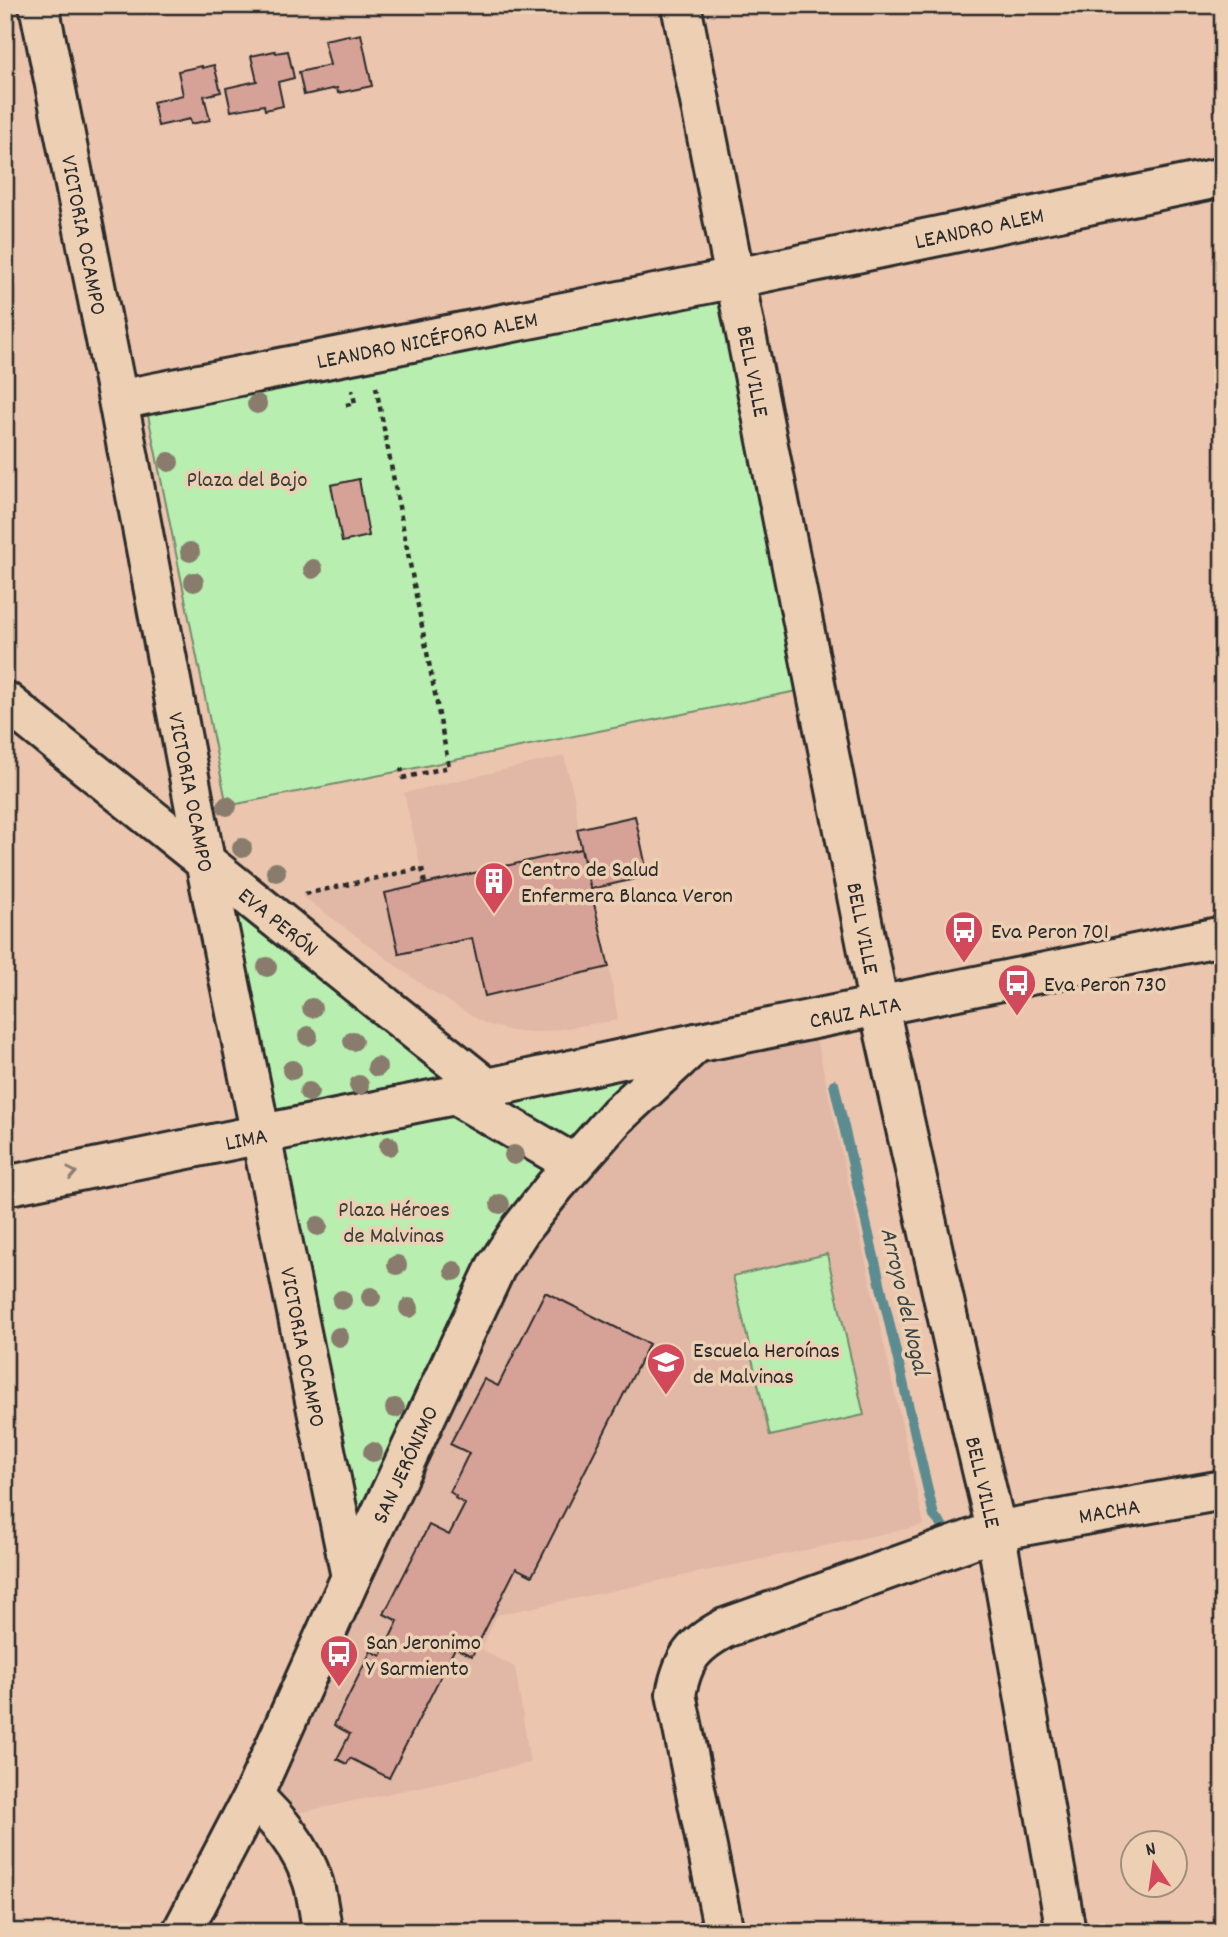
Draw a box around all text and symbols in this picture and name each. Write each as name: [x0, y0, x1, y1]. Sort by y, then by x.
street label: VICTORIA OCAMPO: [50, 153, 113, 319]
street label: LEANDRO ALEM: [912, 201, 1047, 260]
street label: LEANDRO NICÉFORO ALEM: [314, 305, 541, 380]
street label: BELL VILLE: [726, 323, 776, 421]
park label: Plaza del Bajo: [186, 465, 308, 498]
street label: VICTORIA OCAMPO: [157, 710, 220, 876]
place label: Centro de Salud Enfermera Blanca Veron: [521, 855, 733, 914]
building icon: Centro de Salud Enfermera Blanca Veron: [473, 860, 515, 915]
street label: BELL VILLE: [836, 880, 886, 978]
street label: EVA PERÓN: [229, 881, 324, 967]
bus stop icon: Eva Peron 701: [943, 909, 985, 964]
place label: Eva Peron 701: [991, 917, 1109, 950]
bus stop icon: Eva Peron 730: [996, 962, 1038, 1017]
place label: Eva Peron 730: [1044, 970, 1167, 1003]
street label: CRUZ ALTA: [807, 989, 904, 1039]
street label: LIMA: [223, 1121, 271, 1162]
one-way arrow: [66, 1166, 78, 1181]
park label: Plaza Héroes de Malvinas: [338, 1195, 450, 1254]
water label: Arroyo del Nogal: [870, 1225, 937, 1381]
street label: VICTORIA OCAMPO: [269, 1265, 332, 1431]
place label: Escuela Heroínas de Malvinas: [693, 1336, 840, 1395]
school or university icon: Escuela Heroínas de Malvinas: [645, 1341, 687, 1396]
street label: SAN JERÓNIMO: [365, 1401, 449, 1530]
street label: BELL VILLE: [954, 1434, 1007, 1532]
street label: MACHA: [1076, 1492, 1143, 1535]
place label: San Jeronimo Y Sarmiento: [366, 1628, 481, 1687]
bus stop icon: San Jeronimo Y Sarmiento: [318, 1633, 360, 1688]
north arrow: [1120, 1828, 1190, 1898]
text: N: [1143, 1837, 1159, 1865]

